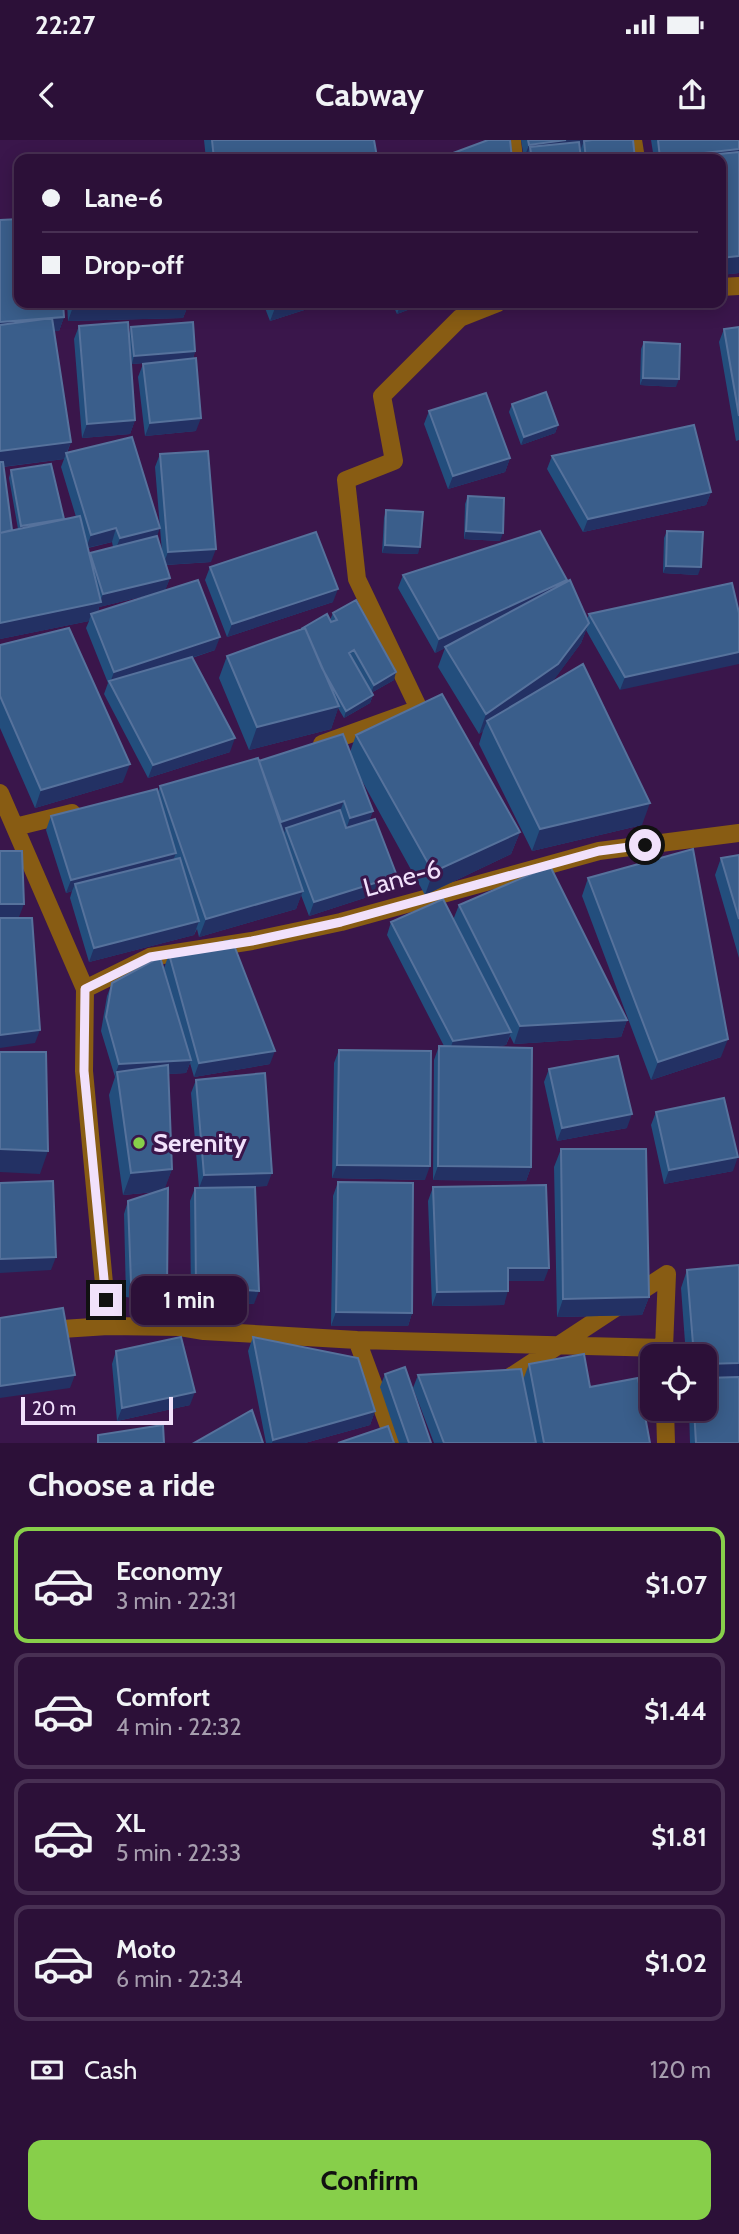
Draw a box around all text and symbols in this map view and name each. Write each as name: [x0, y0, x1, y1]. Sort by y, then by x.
text: 22:27: [35, 9, 95, 41]
text: Cabway: [315, 75, 424, 114]
icon: back: [28, 76, 66, 114]
icon: share: [673, 76, 711, 114]
text: Lane-6: [84, 182, 163, 214]
text: Drop-off: [84, 249, 184, 281]
route start: [629, 829, 661, 861]
street label: Lane-6: [360, 852, 444, 904]
place label: Serenity: [153, 1127, 247, 1159]
marker: Serenity: [131, 1135, 147, 1151]
callout: 1 min: [130, 1276, 246, 1324]
route end: [90, 1284, 122, 1316]
text: 1 min: [163, 1286, 215, 1314]
map controls: [640, 1344, 717, 1421]
button: locate: [640, 1344, 717, 1421]
scale bar: [21, 1394, 173, 1426]
text: 20 m: [32, 1397, 76, 1420]
text: Choose a ride: [28, 1465, 215, 1504]
icon: car: [32, 1554, 95, 1617]
text: Economy: [116, 1555, 222, 1587]
text: $1.07: [645, 1569, 707, 1601]
text: 3 min · 22:31: [116, 1587, 236, 1615]
icon: car: [32, 1680, 95, 1743]
text: Comfort: [116, 1681, 210, 1713]
text: $1.44: [644, 1695, 707, 1727]
text: 4 min · 22:32: [116, 1713, 242, 1741]
icon: car: [32, 1806, 95, 1869]
text: XL: [116, 1807, 145, 1839]
text: $1.81: [651, 1821, 707, 1853]
text: 5 min · 22:33: [116, 1839, 241, 1867]
icon: car: [32, 1932, 95, 1995]
text: Moto: [116, 1933, 176, 1965]
text: $1.02: [645, 1947, 707, 1979]
text: 6 min · 22:34: [116, 1965, 243, 1993]
icon: cash: [28, 2051, 66, 2089]
text: Cash: [84, 2054, 137, 2086]
text: 120 m: [650, 2056, 711, 2084]
button: Confirm: [28, 2140, 711, 2220]

